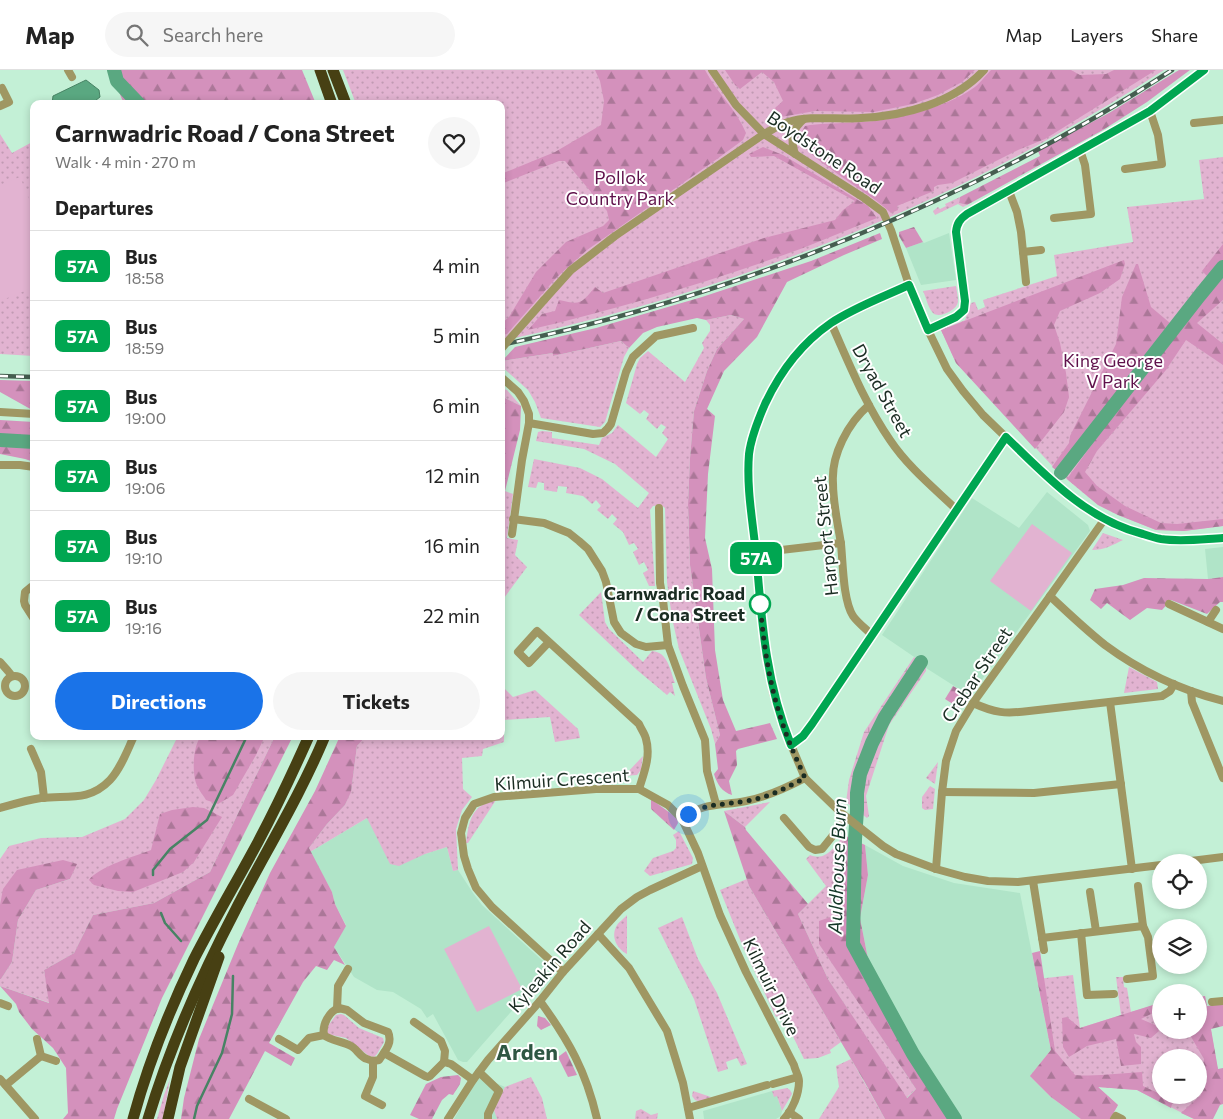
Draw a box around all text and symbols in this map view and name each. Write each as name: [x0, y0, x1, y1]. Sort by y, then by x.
search box: [105, 12, 455, 57]
text: Map: [25, 20, 75, 49]
icon: search: [123, 21, 151, 49]
text: Search here: [163, 23, 263, 46]
text: Map: [1005, 24, 1042, 46]
text: Layers: [1070, 24, 1123, 46]
text: Share: [1151, 24, 1198, 46]
street label: Boydstone Road: [763, 106, 886, 198]
button: heart: [428, 117, 480, 169]
text: Carnwadric Road / Cona Street: [55, 118, 395, 147]
text: Walk · 4 min · 270 m: [55, 152, 196, 171]
park label: Pollok Country Park: [566, 166, 674, 209]
text: Departures: [55, 196, 153, 219]
text: Bus: [125, 245, 157, 268]
text: 4 min: [433, 254, 480, 277]
text: 57A: [67, 255, 98, 277]
text: 18:58: [125, 268, 164, 287]
text: Bus: [125, 315, 157, 338]
text: 5 min: [433, 324, 480, 347]
text: 57A: [67, 325, 98, 347]
text: 18:59: [125, 338, 164, 357]
street label: Dryad Street: [848, 340, 918, 441]
park label: King George V Park: [1063, 349, 1163, 392]
text: Bus: [125, 385, 157, 408]
text: 6 min: [432, 394, 480, 417]
text: 57A: [67, 395, 98, 417]
text: 19:00: [125, 408, 166, 427]
text: Bus: [125, 455, 157, 478]
text: 12 min: [425, 464, 480, 487]
text: 57A: [67, 465, 98, 487]
street label: Harport Street: [808, 475, 842, 597]
text: 19:06: [125, 478, 165, 497]
text: Bus: [125, 525, 157, 548]
text: 16 min: [424, 534, 480, 557]
text: 57A: [67, 535, 98, 557]
line badge: 57A: [727, 542, 785, 574]
text: 57A: [740, 547, 772, 569]
text: 19:10: [125, 548, 163, 567]
place label: Carnwadric Road / Cona Street: [604, 582, 745, 625]
marker: Carnwadric Road / Cona Street: [749, 593, 771, 615]
text: Bus: [125, 595, 157, 618]
text: 22 min: [423, 604, 480, 627]
text: 57A: [67, 605, 98, 627]
text: 19:16: [125, 618, 162, 637]
street label: Crebar Street: [936, 623, 1016, 726]
button: Directions: [55, 672, 263, 730]
button: Tickets: [273, 672, 480, 730]
street label: Kilmuir Crescent: [494, 763, 630, 795]
water label: Auldhouse Burn: [823, 798, 850, 935]
your location: [676, 802, 701, 827]
map controls: [1152, 854, 1207, 1104]
button: locate: [1152, 854, 1207, 909]
street label: Kyleakin Road: [503, 916, 595, 1017]
button: layers: [1152, 919, 1207, 974]
street label: Kilmuir Drive: [739, 934, 805, 1039]
button: +: [1152, 984, 1207, 1039]
district label: Arden: [496, 1038, 558, 1065]
button: −: [1152, 1049, 1207, 1104]

